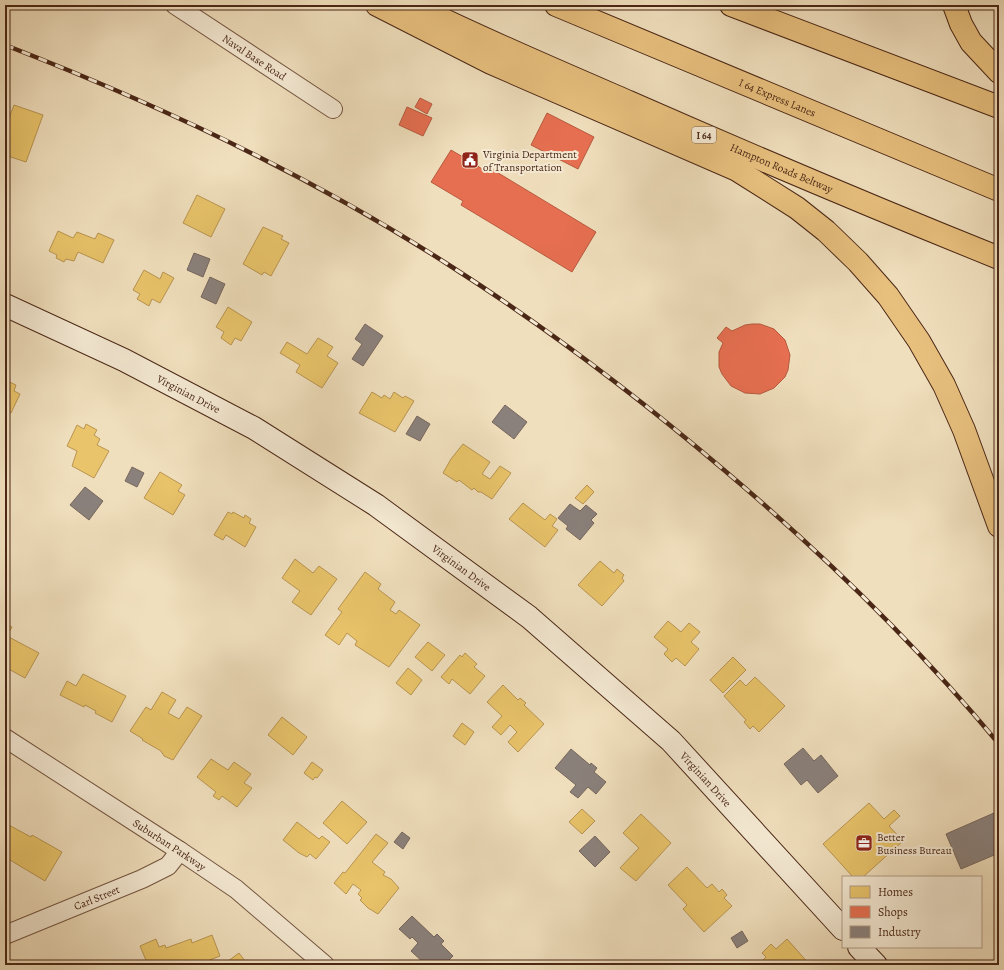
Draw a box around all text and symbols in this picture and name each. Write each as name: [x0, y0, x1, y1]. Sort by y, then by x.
street label: Naval Base Road: [219, 31, 289, 84]
street label: I 64 Express Lanes: [736, 75, 818, 121]
road number: I 64: [692, 127, 716, 143]
street label: Hampton Roads Beltway: [728, 140, 835, 197]
place label: Virginia Department of Transportation: [482, 147, 577, 175]
public building icon: Virginia Department of Transportation: [460, 150, 480, 170]
street label: Virginian Drive: [153, 371, 223, 417]
street label: Virginian Drive: [428, 541, 494, 595]
street label: Virginian Drive: [676, 748, 735, 810]
street label: Suburban Parkway: [130, 815, 209, 875]
place label: Better Business Bureau: [877, 830, 952, 858]
office icon: Better Business Bureau: [854, 833, 874, 853]
legend: [842, 876, 982, 948]
street label: Carl Street: [72, 882, 122, 914]
text: Homes: [878, 884, 913, 900]
text: Shops: [878, 904, 908, 920]
text: Industry: [878, 924, 921, 940]

